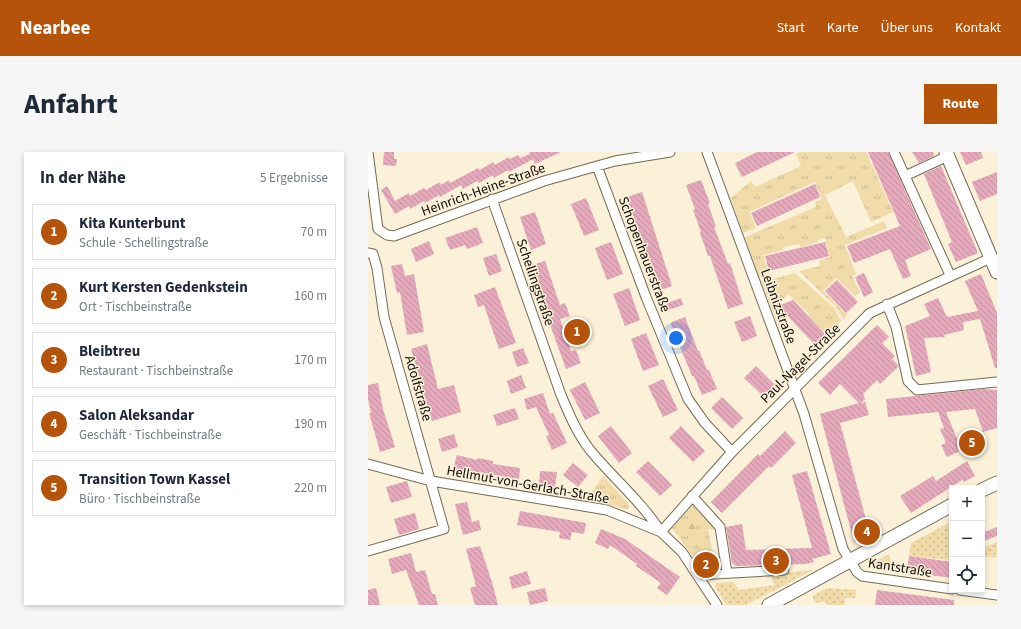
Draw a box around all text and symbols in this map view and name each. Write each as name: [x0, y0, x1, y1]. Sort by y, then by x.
text: Nearbee: [20, 15, 90, 42]
text: Start: [777, 18, 805, 38]
text: Karte: [827, 18, 858, 38]
text: Über uns: [880, 18, 933, 38]
text: Kontakt: [955, 18, 1001, 38]
text: Anfahrt: [24, 84, 118, 124]
button: Route: [924, 84, 997, 124]
street label: Heinrich-Heine-Straße: [419, 158, 548, 222]
text: In der Nähe: [40, 166, 126, 190]
text: 5 Ergebnisse: [260, 169, 328, 187]
street label: Schopenhauerstraße: [613, 194, 675, 315]
text: Kita Kunterbunt: [79, 213, 186, 234]
text: 1: [51, 223, 57, 241]
text: 70 m: [301, 223, 327, 241]
text: Schule · Schellingstraße: [79, 234, 208, 252]
street label: Schellingstraße: [511, 236, 559, 328]
street label: Leibnizstraße: [755, 266, 801, 347]
text: Kurt Kersten Gedenkstein: [79, 277, 248, 298]
text: 2: [51, 287, 57, 305]
text: 160 m: [294, 287, 327, 305]
text: Ort · Tischbeinstraße: [79, 298, 192, 316]
pin: 1: [564, 317, 590, 347]
street label: Paul-Nagel-Straße: [756, 319, 845, 408]
your location: [666, 328, 686, 348]
text: Bleibtreu: [79, 341, 140, 362]
text: 3: [51, 351, 57, 369]
text: 170 m: [294, 351, 327, 369]
street label: Adolfstraße: [399, 353, 437, 424]
text: Restaurant · Tischbeinstraße: [79, 362, 233, 380]
text: Salon Aleksandar: [79, 405, 194, 426]
text: 4: [51, 415, 57, 433]
text: 190 m: [294, 415, 327, 433]
text: Geschäft · Tischbeinstraße: [79, 426, 221, 444]
pin: 5: [959, 428, 985, 458]
street label: Hellmut-von-Gerlach-Straße: [445, 461, 611, 509]
text: Transition Town Kassel: [79, 469, 230, 490]
text: 5: [51, 479, 57, 497]
text: 220 m: [294, 479, 327, 497]
map controls: [949, 485, 985, 593]
button: +: [949, 485, 985, 521]
text: Büro · Tischbeinstraße: [79, 490, 200, 508]
pin: 4: [854, 517, 880, 547]
button: −: [949, 521, 985, 557]
pin: 3: [763, 546, 789, 576]
pin: 2: [693, 550, 719, 580]
street label: Kantstraße: [867, 553, 933, 583]
button: locate: [949, 557, 985, 593]

